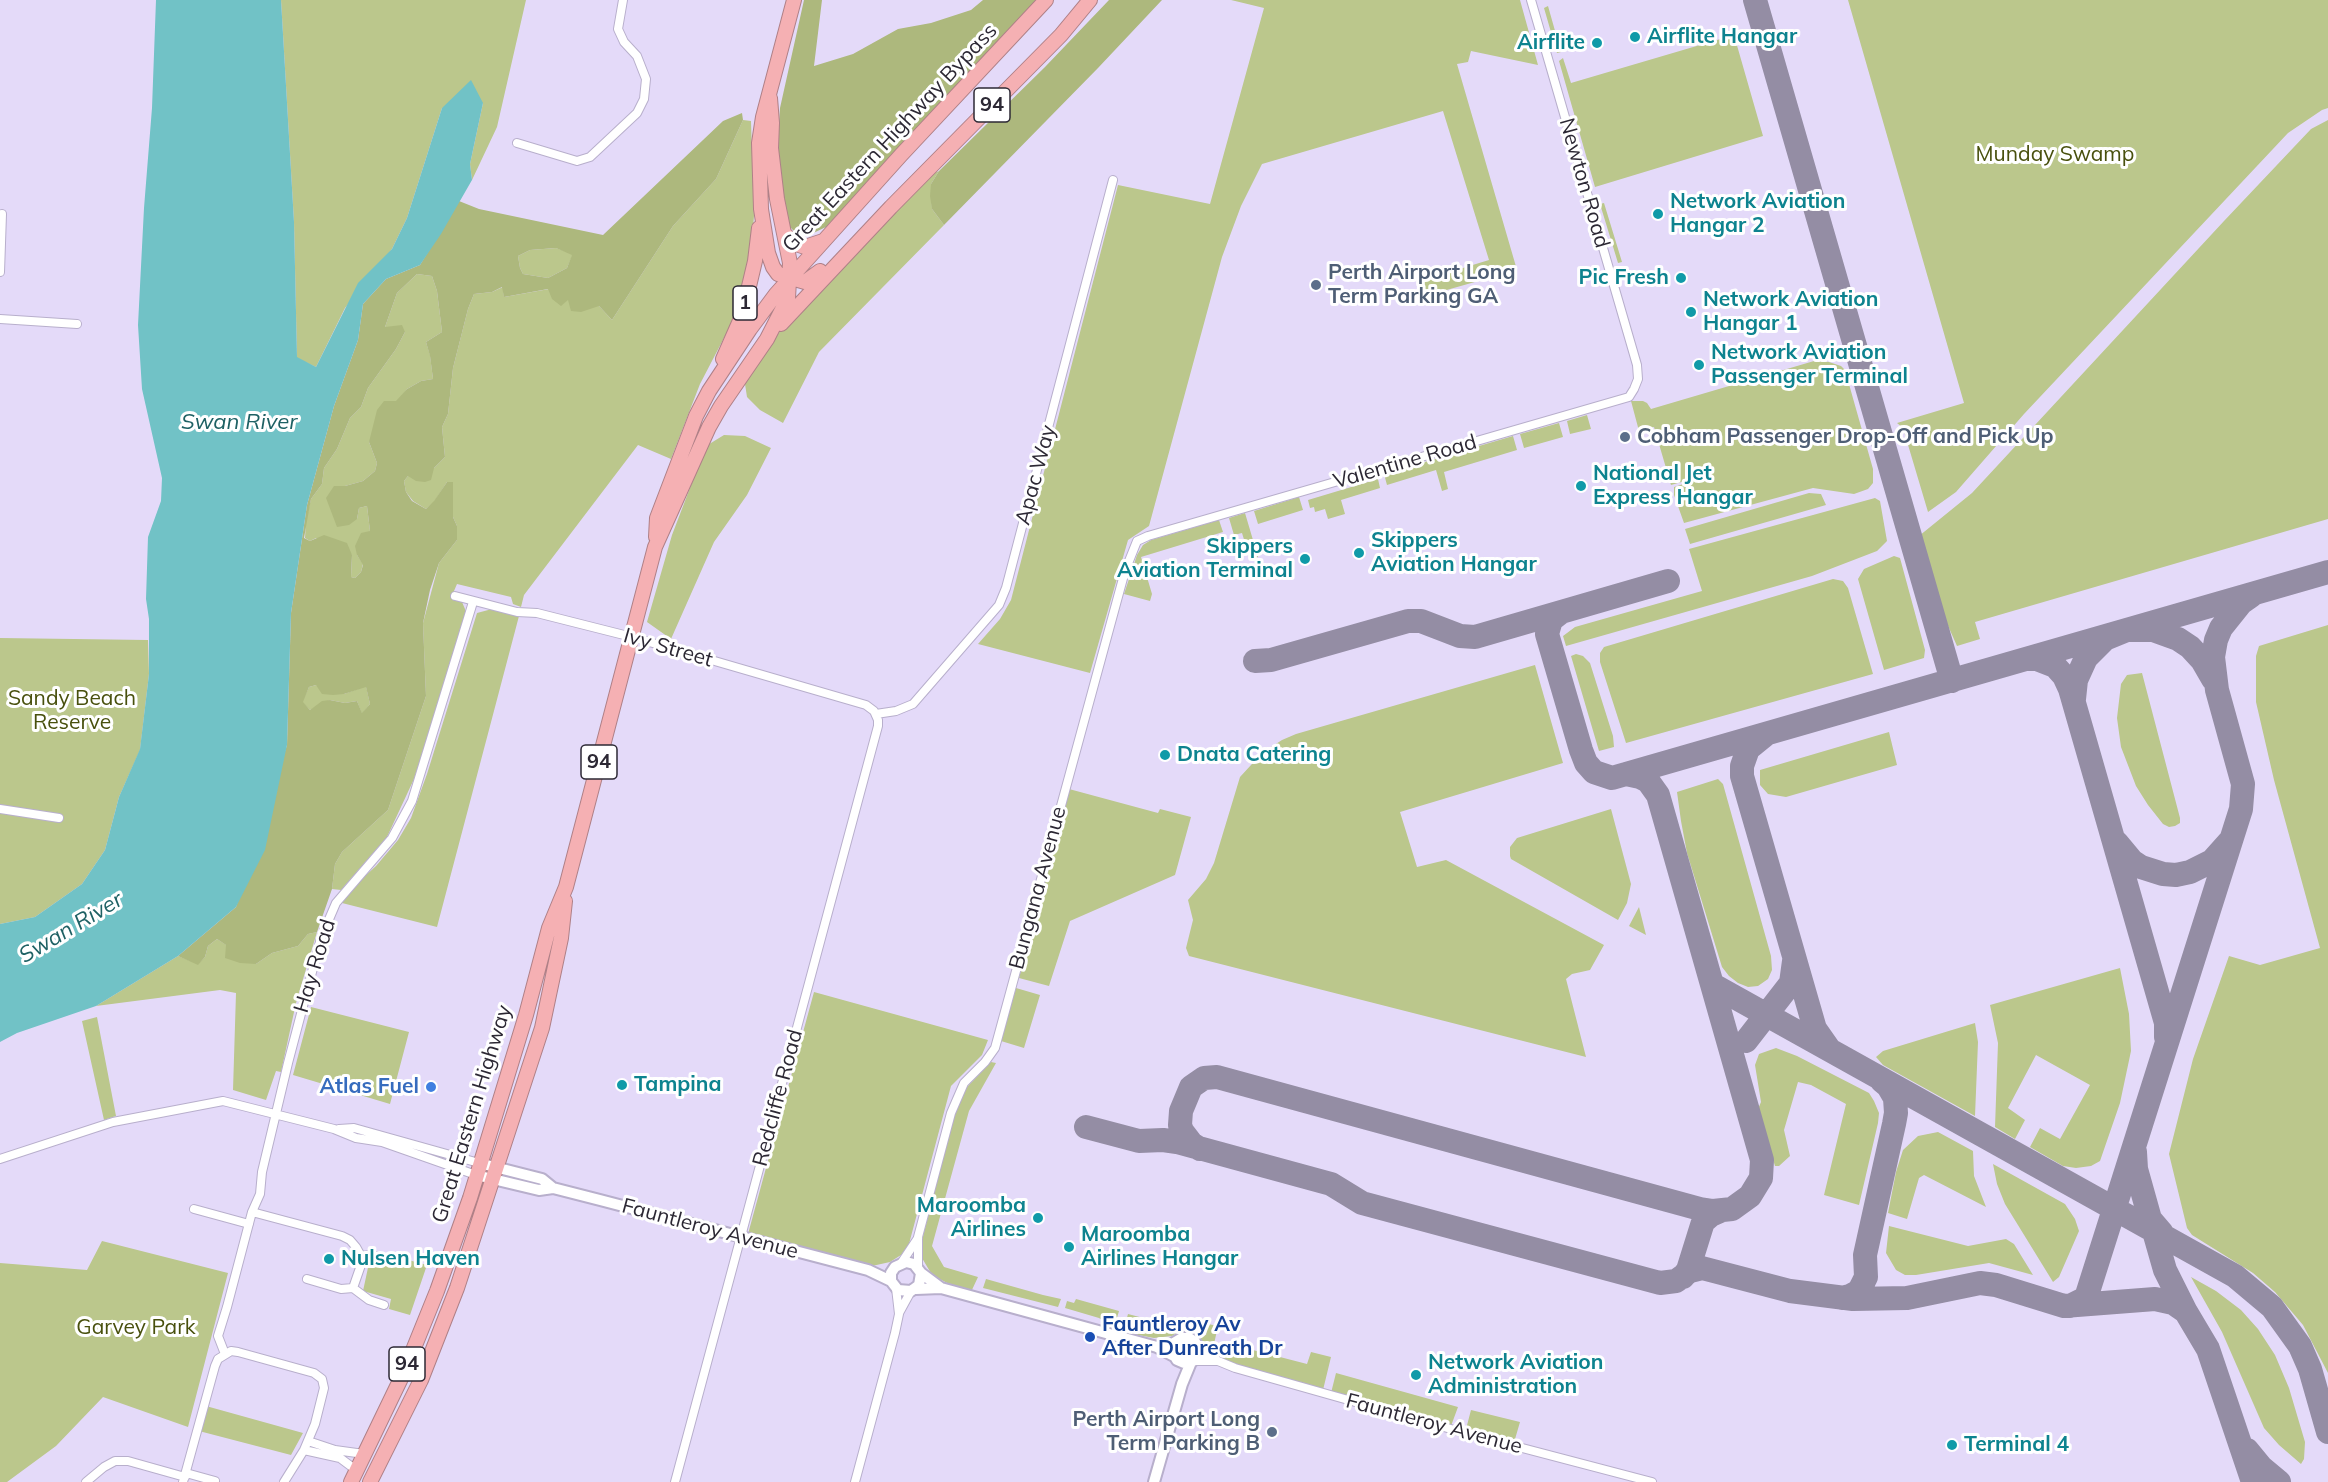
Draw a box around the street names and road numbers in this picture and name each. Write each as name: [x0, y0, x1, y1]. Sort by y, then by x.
street label: Great Eastern Highway Bypass: [777, 18, 1003, 258]
road number: 94: [974, 88, 1010, 122]
street label: Newton Road: [1553, 115, 1615, 251]
road number: 1: [733, 286, 757, 320]
street label: Apac Way: [1011, 422, 1061, 528]
street label: Valentine Road: [1330, 430, 1480, 494]
street label: Ivy Street: [621, 623, 715, 673]
road number: 94: [581, 745, 617, 779]
street label: Bungana Avenue: [1004, 804, 1072, 972]
street label: Hay Road: [289, 916, 341, 1016]
street label: Great Eastern Highway: [427, 1002, 517, 1226]
street label: Redcliffe Road: [748, 1027, 808, 1169]
street label: Fauntleroy Avenue: [619, 1193, 801, 1265]
road number: 94: [389, 1347, 425, 1381]
street label: Fauntleroy Avenue: [1343, 1388, 1525, 1460]

